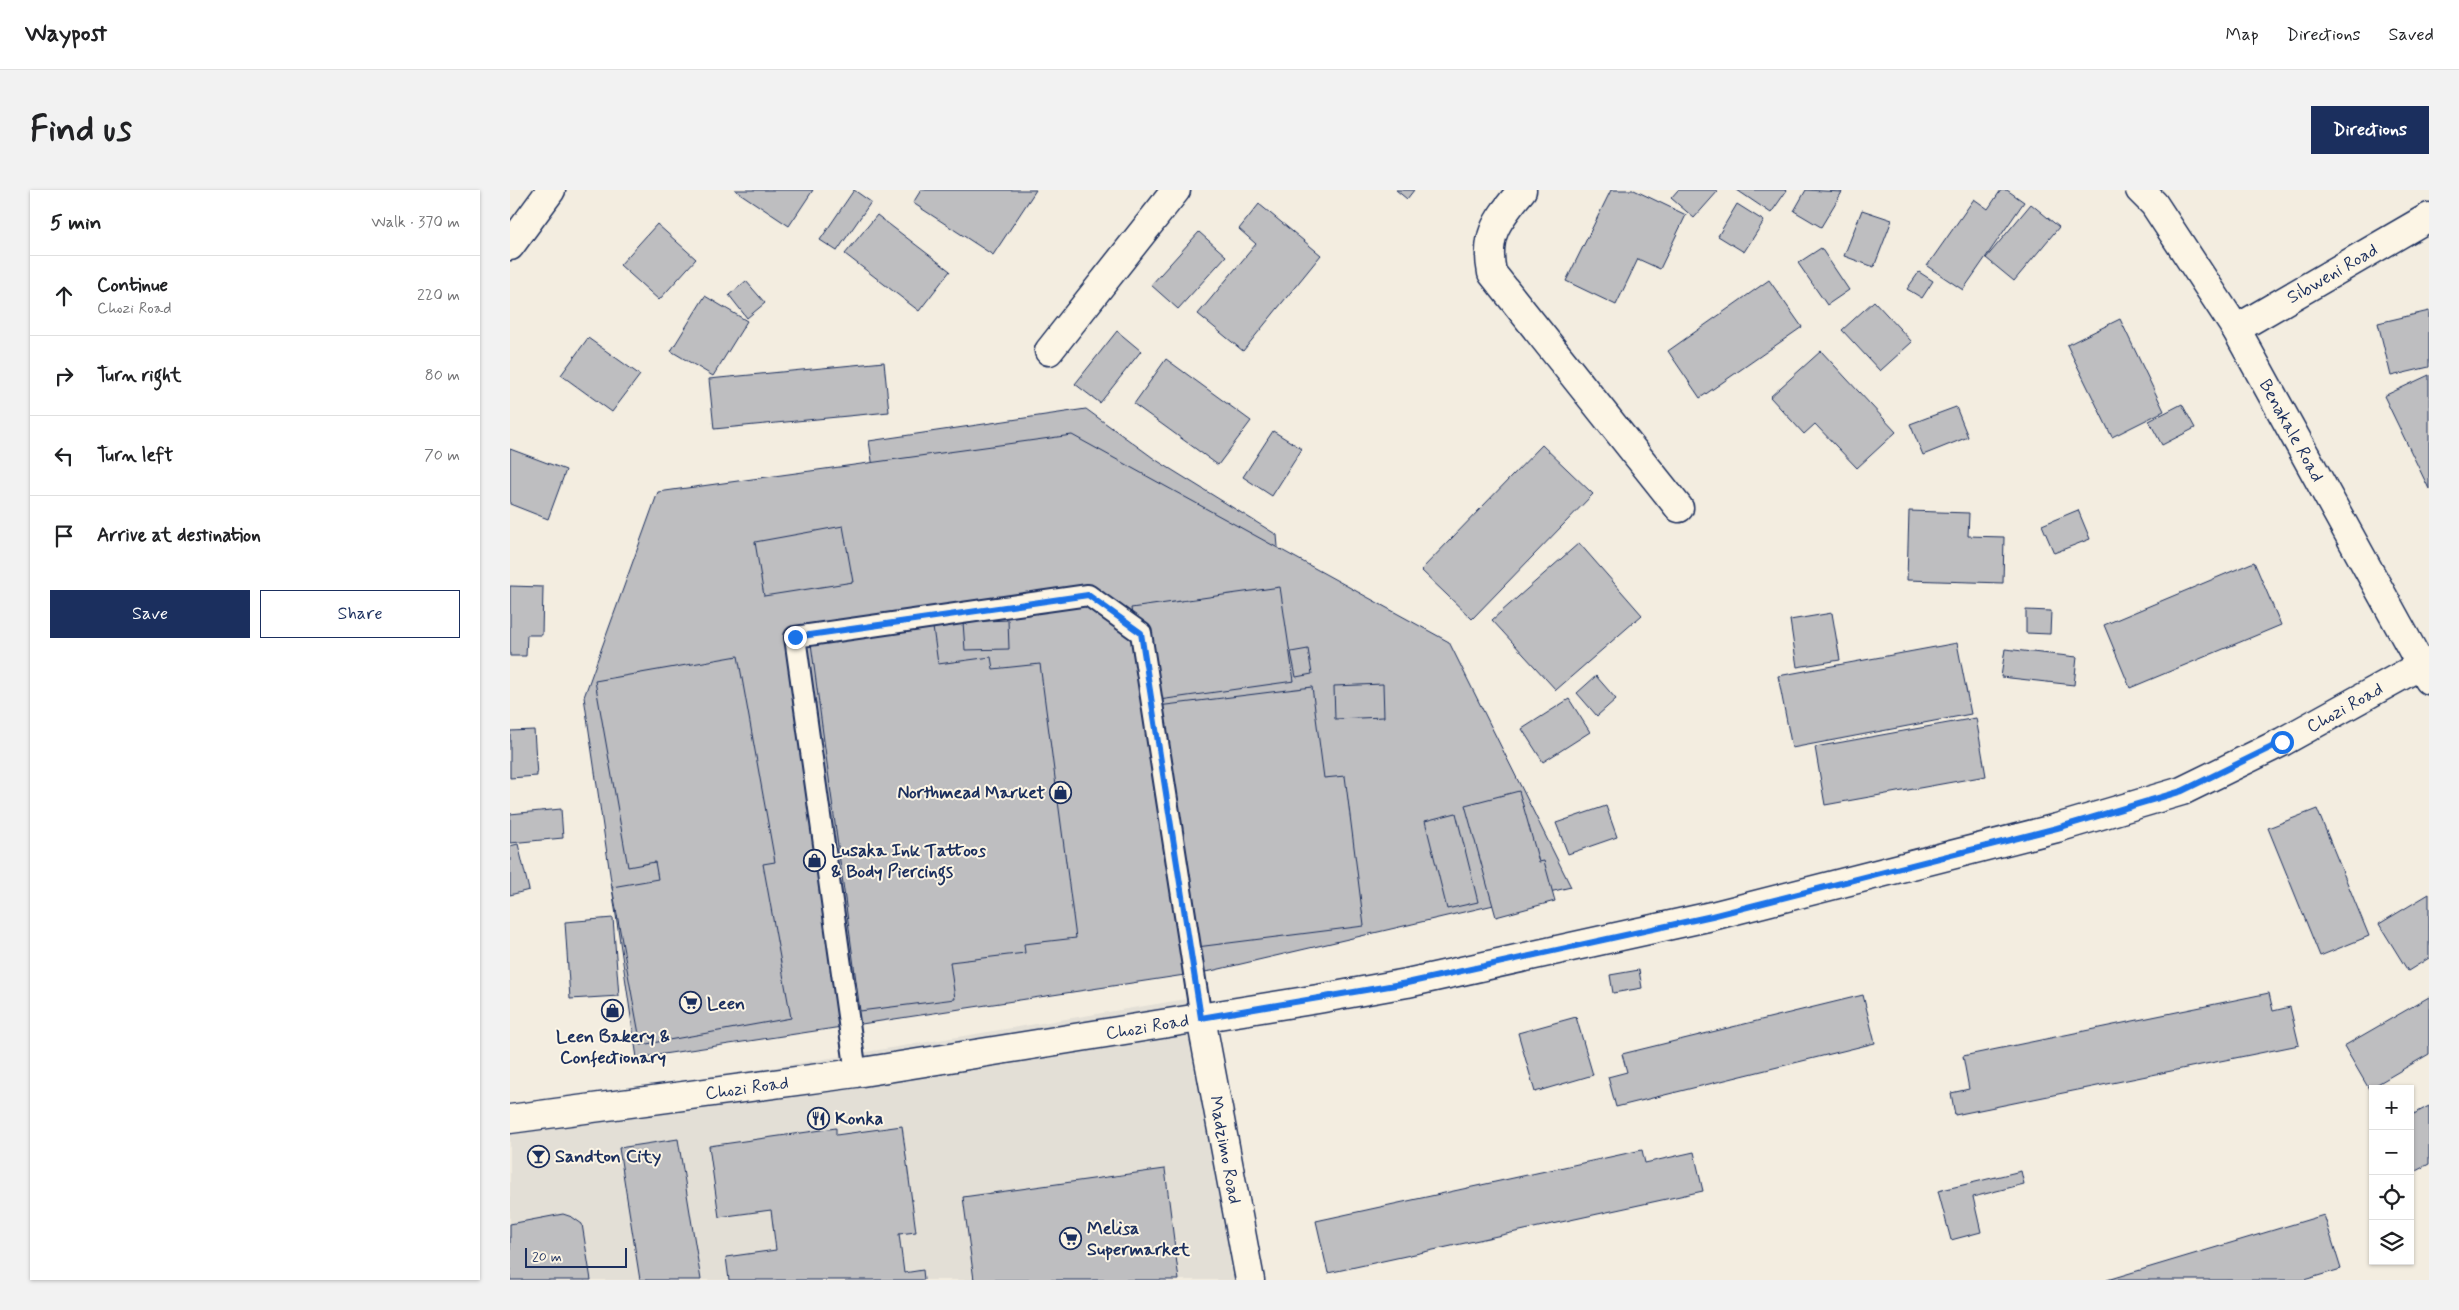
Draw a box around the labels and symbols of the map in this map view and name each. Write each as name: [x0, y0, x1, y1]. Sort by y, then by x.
street label: Sibweni Road: [2283, 238, 2382, 310]
street label: Benakale Road: [2253, 375, 2329, 487]
route end: [784, 626, 807, 649]
street label: Chozi Road: [2303, 677, 2388, 739]
route start: [2271, 731, 2294, 754]
shop icon: Northmead Market: [1049, 780, 1073, 804]
place label: Northmead Market: [897, 781, 1045, 805]
place label: Lusaka Ink Tattoos & Body Piercings: [831, 839, 986, 886]
shop icon: Lusaka Ink Tattoos & Body Piercings: [803, 848, 827, 872]
supermarket icon: Leen: [679, 991, 703, 1015]
place label: Leen: [707, 992, 745, 1016]
shop icon: Leen Bakery & Confectionary: [601, 999, 625, 1023]
street label: Chozi Road: [1104, 1009, 1191, 1046]
place label: Leen Bakery & Confectionary: [556, 1025, 670, 1070]
street label: Chozi Road: [704, 1071, 790, 1106]
street label: Madzimo Road: [1203, 1094, 1247, 1206]
restaurant icon: Konka: [807, 1106, 831, 1130]
place label: Konka: [835, 1107, 883, 1131]
bar icon: Sandton City: [527, 1144, 551, 1168]
place label: Sandton City: [555, 1145, 661, 1169]
place label: Melisa Supermarket: [1087, 1217, 1190, 1262]
supermarket icon: Melisa Supermarket: [1059, 1226, 1083, 1250]
scale bar: [525, 1245, 628, 1268]

